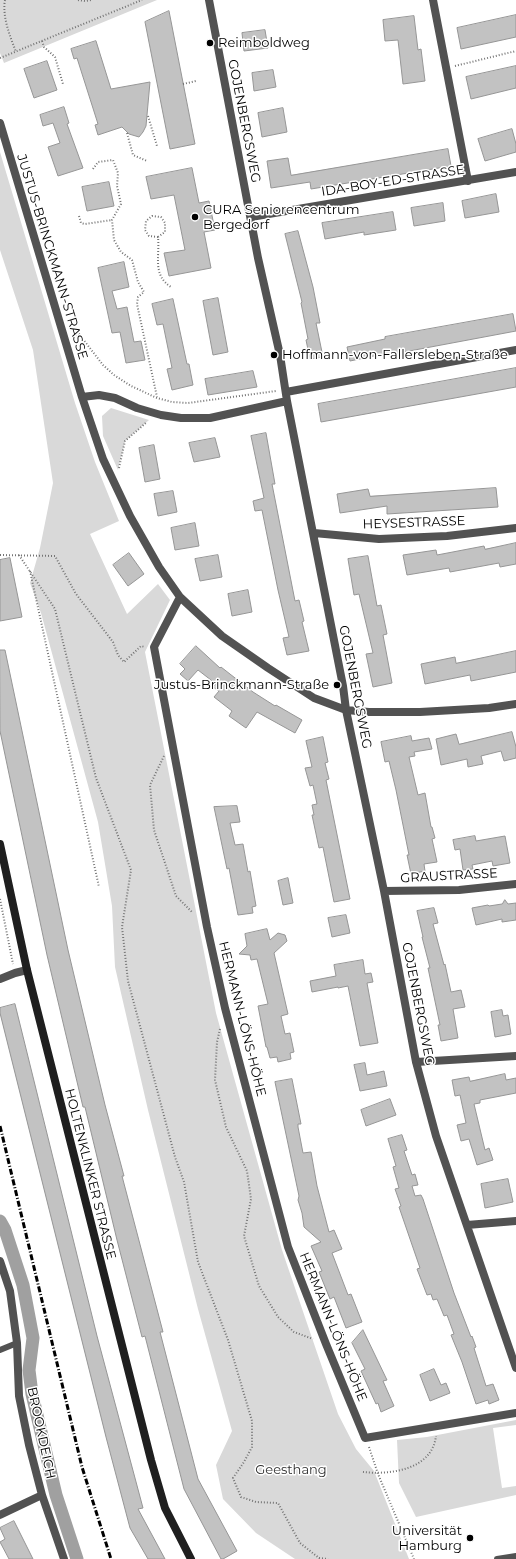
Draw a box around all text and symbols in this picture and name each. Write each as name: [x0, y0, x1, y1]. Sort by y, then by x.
place label: Reimboldweg: [218, 35, 310, 51]
marker: Reimboldweg: [205, 38, 215, 48]
street label: GOJENBERGSWEG: [224, 58, 264, 184]
street label: JUSTUS-BRINCKMANN-STRASSE: [13, 152, 91, 362]
street label: IDA-BOY-ED-STRASSE: [320, 162, 466, 200]
place label: CURA Seniorencentrum Bergedorf: [203, 202, 359, 233]
marker: CURA Seniorencentrum Bergedorf: [190, 212, 200, 222]
place label: Hoffmann-von-Fallersleben-Straße: [282, 347, 508, 363]
marker: Hoffmann-von-Fallersleben-Straße: [269, 350, 279, 360]
street label: HEYSESTRASSE: [362, 513, 466, 533]
street label: GOJENBERGSWEG: [335, 624, 375, 750]
place label: Justus-Brinckmann-Straße: [154, 677, 329, 693]
marker: Justus-Brinckmann-Straße: [332, 680, 342, 690]
street label: GRAUSTRASSE: [400, 866, 498, 886]
street label: HERMANN-LÖNS-HÖHE: [215, 940, 269, 1098]
street label: GOJENBERGSWEG: [398, 941, 438, 1067]
street label: HOLTENKLINKER STRASSE: [61, 1087, 119, 1261]
street label: HERMANN-LÖNS-HÖHE: [296, 1250, 370, 1404]
street label: BROOKDEICH: [24, 1386, 58, 1480]
park label: Geesthang: [255, 1462, 327, 1478]
place label: Universität Hamburg: [392, 1523, 462, 1554]
marker: Universität Hamburg: [465, 1533, 475, 1543]

